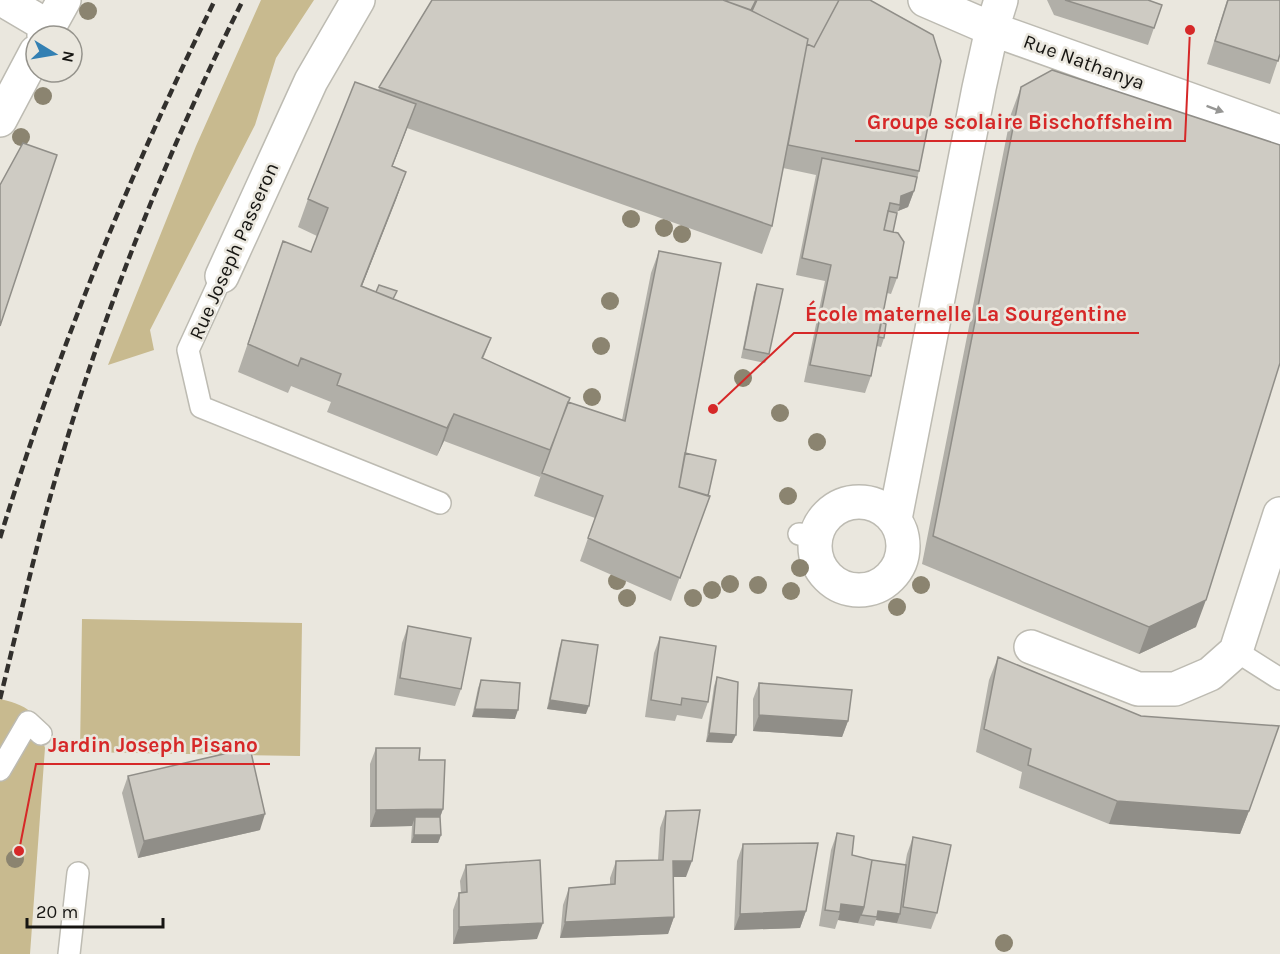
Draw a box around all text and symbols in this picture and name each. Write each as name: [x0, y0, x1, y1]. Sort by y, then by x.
north arrow: [24, 24, 84, 84]
street label: Rue Nathanya: [1020, 29, 1148, 95]
text: N: [58, 49, 79, 64]
callout: Groupe scolaire Bischoffsheim: [855, 102, 1185, 141]
one-way arrow: [1206, 105, 1224, 115]
text: Groupe scolaire Bischoffsheim: [867, 110, 1173, 134]
street label: Rue Joseph Passeron: [185, 159, 283, 343]
callout: École maternelle La Sourgentine: [794, 294, 1139, 333]
text: École maternelle La Sourgentine: [805, 300, 1127, 326]
callout: Jardin Joseph Pisano: [36, 725, 270, 764]
text: Jardin Joseph Pisano: [48, 733, 258, 757]
scale bar: [27, 891, 164, 929]
text: 20 m: [36, 901, 78, 923]

